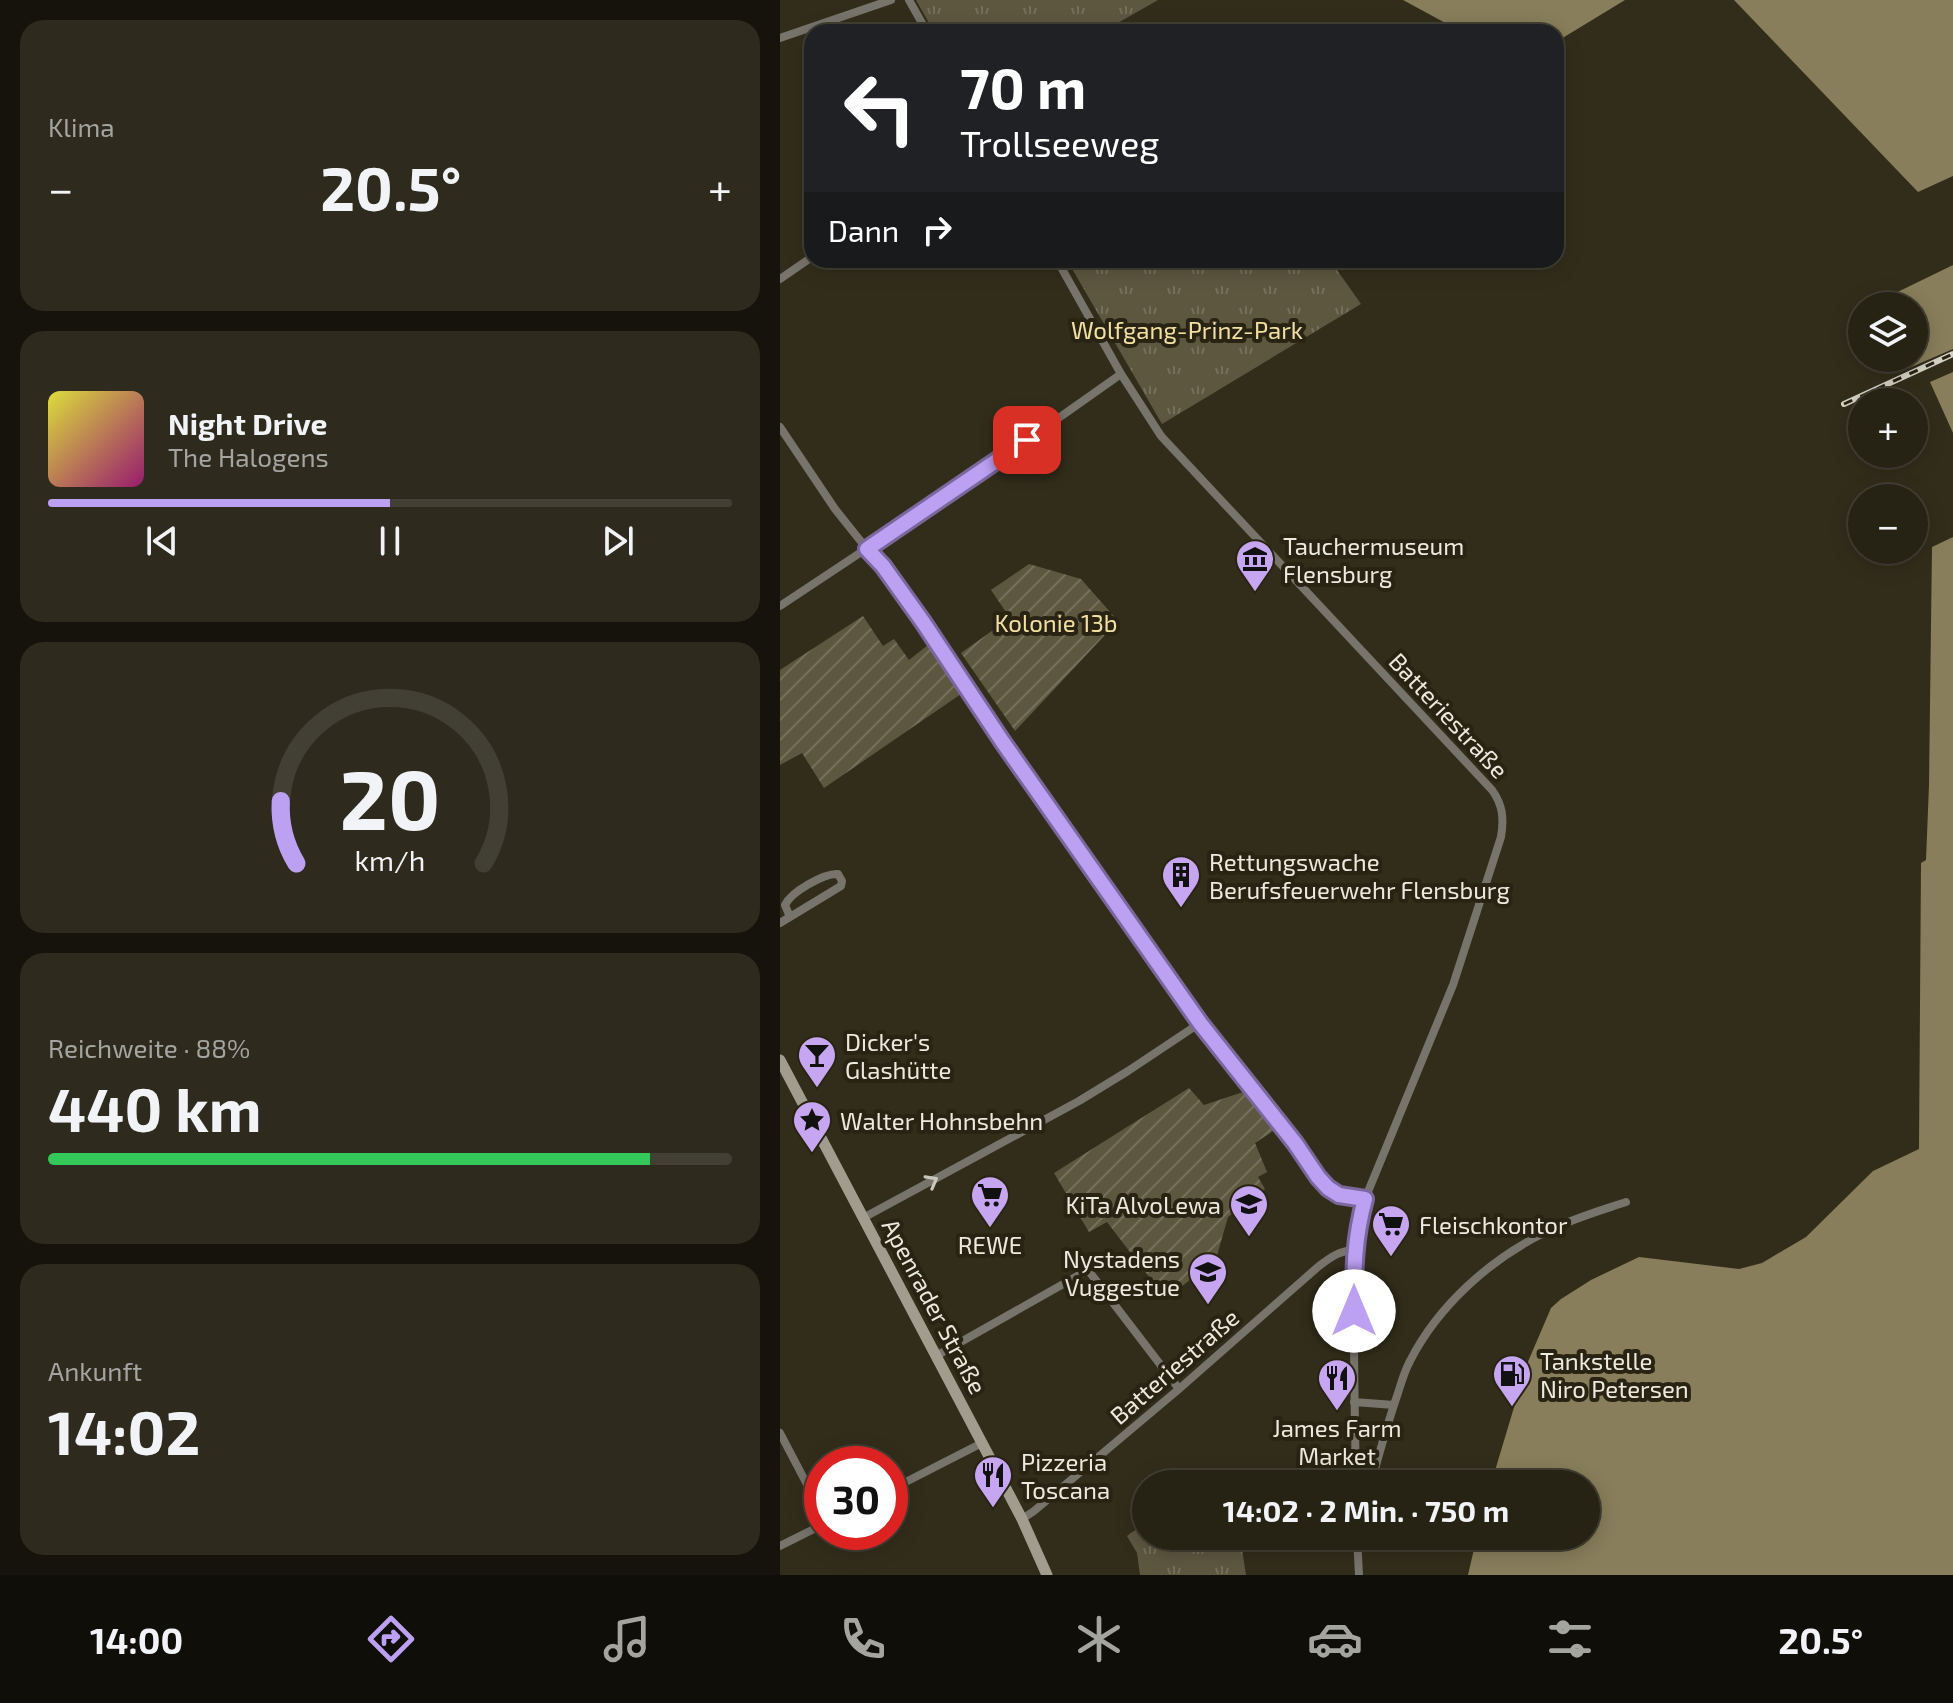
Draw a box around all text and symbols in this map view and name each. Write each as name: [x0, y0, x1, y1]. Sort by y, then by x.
text: 70 m: [960, 53, 1086, 120]
icon: left: [828, 56, 932, 160]
text: Klima: [48, 111, 115, 142]
text: Trollseeweg: [960, 121, 1159, 164]
text: 20.5°: [320, 151, 461, 223]
text: −: [48, 161, 74, 214]
text: +: [708, 161, 732, 214]
icon: right: [915, 208, 959, 252]
text: Dann: [828, 212, 899, 248]
map controls: [1848, 292, 1928, 564]
button: layers: [1848, 292, 1928, 372]
park label: Wolfgang-Prinz-Park: [1071, 315, 1303, 344]
button: +: [1848, 388, 1928, 468]
text: Night Drive: [168, 405, 327, 441]
pin: [993, 406, 1061, 474]
icon: arrive: [1005, 418, 1049, 462]
text: The Halogens: [168, 441, 329, 472]
button: −: [1848, 484, 1928, 564]
icon: previous: [140, 519, 184, 563]
icon: pause: [368, 519, 412, 563]
icon: next: [596, 519, 640, 563]
place label: Tauchermuseum Flensburg: [1283, 531, 1464, 588]
museum icon: Tauchermuseum Flensburg: [1234, 538, 1276, 593]
park label: Kolonie 13b: [995, 608, 1117, 637]
street label: Batteriestraße: [1384, 646, 1514, 784]
text: 20: [340, 746, 440, 846]
text: km/h: [355, 842, 425, 877]
place label: Rettungswache Berufsfeuerwehr Flensburg: [1209, 847, 1510, 904]
building icon: Rettungswache Berufsfeuerwehr Flensburg: [1160, 854, 1202, 909]
place label: Dicker's Glashütte: [845, 1027, 951, 1084]
text: Reichweite · 88%: [48, 1032, 250, 1063]
bar icon: Dicker's Glashütte: [796, 1034, 838, 1089]
text: 440 km: [48, 1072, 262, 1144]
place icon: Walter Hohnsbehn: [791, 1099, 833, 1154]
place label: Walter Hohnsbehn: [840, 1106, 1043, 1135]
supermarket icon: REWE: [969, 1174, 1011, 1229]
one-way arrow: [923, 1175, 938, 1190]
school or university icon: KiTa AlvoLewa: [1228, 1183, 1270, 1238]
place label: KiTa AlvoLewa: [1065, 1190, 1221, 1219]
supermarket icon: Fleischkontor: [1370, 1203, 1412, 1258]
place label: Fleischkontor: [1419, 1210, 1568, 1239]
street label: Apenrader Straße: [877, 1214, 993, 1398]
place label: REWE: [958, 1230, 1022, 1259]
place label: Nystadens Vuggestue: [1063, 1244, 1180, 1301]
school or university icon: Nystadens Vuggestue: [1187, 1251, 1229, 1306]
position arrow: [1312, 1269, 1396, 1353]
street label: Batteriestraße: [1104, 1302, 1244, 1430]
place label: Tankstelle Niro Petersen: [1540, 1346, 1689, 1403]
fuel station icon: Tankstelle Niro Petersen: [1491, 1353, 1533, 1408]
text: Ankunft: [48, 1355, 142, 1386]
restaurant icon: James Farm Market: [1316, 1357, 1358, 1412]
text: 14:02: [48, 1395, 200, 1467]
place label: James Farm Market: [1273, 1413, 1402, 1470]
speed limit sign: 30: [804, 1446, 908, 1550]
place label: Pizzeria Toscana: [1021, 1447, 1110, 1504]
restaurant icon: Pizzeria Toscana: [972, 1454, 1014, 1509]
text: 14:02 · 2 Min. · 750 m: [1223, 1492, 1509, 1528]
icon: directions: [363, 1611, 419, 1667]
icon: music: [599, 1611, 655, 1667]
icon: phone: [835, 1611, 891, 1667]
icon: climate: [1071, 1611, 1127, 1667]
icon: car: [1307, 1611, 1363, 1667]
icon: filters: [1542, 1611, 1598, 1667]
text: 14:00: [90, 1618, 183, 1661]
text: 20.5°: [1778, 1618, 1863, 1661]

